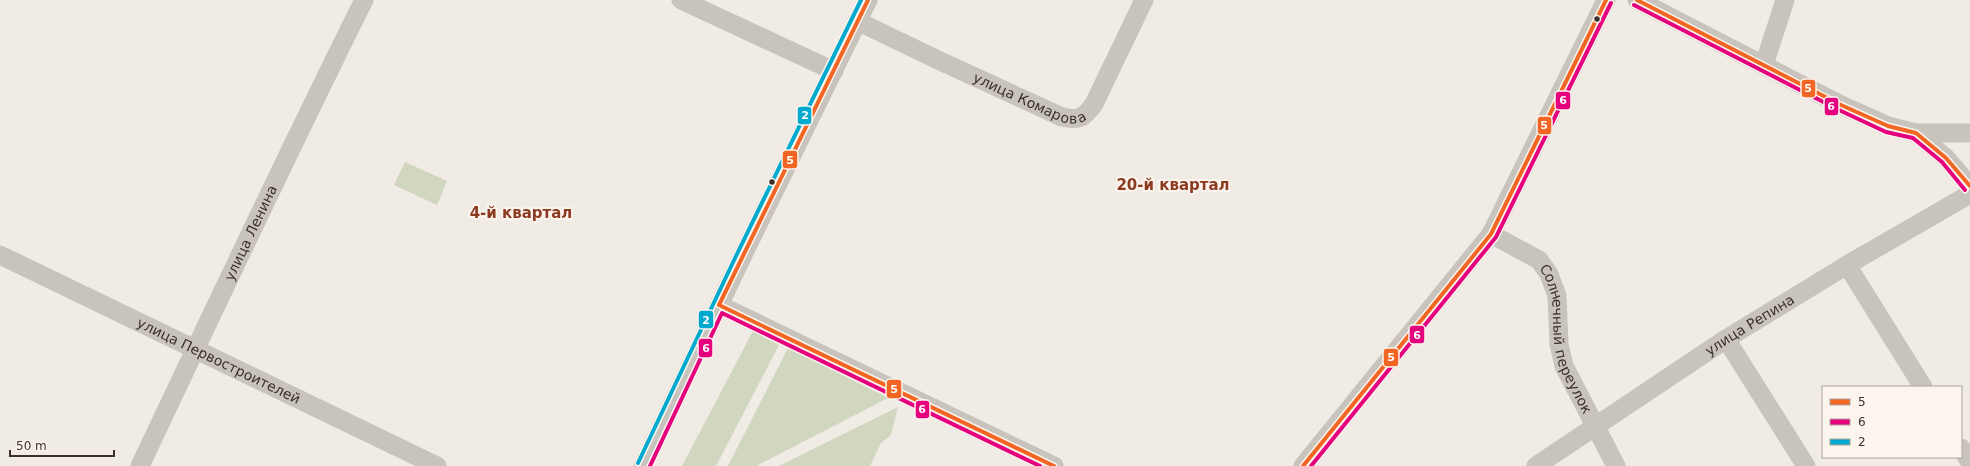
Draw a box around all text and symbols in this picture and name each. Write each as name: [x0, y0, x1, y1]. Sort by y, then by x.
unlabelled marker: [1592, 14, 1602, 24]
street label: улица Комарова: [971, 69, 1089, 127]
line badge: 5: [1801, 79, 1816, 98]
text: 5: [1804, 82, 1812, 95]
line badge: 6: [1555, 91, 1571, 110]
text: 6: [1559, 94, 1567, 107]
line badge: 6: [1824, 97, 1839, 116]
text: 6: [1827, 100, 1835, 113]
line badge: 2: [797, 106, 812, 125]
text: 2: [801, 109, 809, 122]
line badge: 5: [1537, 116, 1552, 135]
text: 5: [1540, 119, 1548, 132]
line badge: 5: [782, 150, 798, 169]
text: 5: [786, 154, 794, 167]
district label: 20-й квартал: [1116, 176, 1230, 194]
unlabelled marker: [767, 177, 777, 187]
street label: улица Ленина: [221, 182, 280, 283]
district label: 4-й квартал: [470, 204, 572, 222]
street label: Солнечный переулок: [1537, 261, 1595, 416]
street label: улица Репина: [1702, 291, 1797, 359]
line badge: 2: [698, 310, 714, 329]
street label: улица Первостроителей: [134, 314, 303, 407]
text: 2: [702, 314, 710, 327]
line badge: 6: [1409, 325, 1425, 344]
text: 6: [1413, 329, 1421, 342]
line badge: 6: [698, 338, 713, 358]
text: 6: [702, 342, 710, 355]
line badge: 5: [1383, 348, 1399, 367]
text: 5: [1387, 351, 1395, 364]
line badge: 5: [886, 379, 902, 399]
text: 5: [890, 383, 898, 396]
legend: [1822, 386, 1962, 458]
text: 5: [1858, 395, 1866, 409]
line badge: 6: [915, 400, 930, 419]
text: 6: [918, 403, 926, 416]
text: 6: [1858, 415, 1866, 429]
scale bar: [10, 432, 114, 458]
text: 2: [1858, 435, 1866, 449]
text: 50 m: [16, 439, 47, 453]

